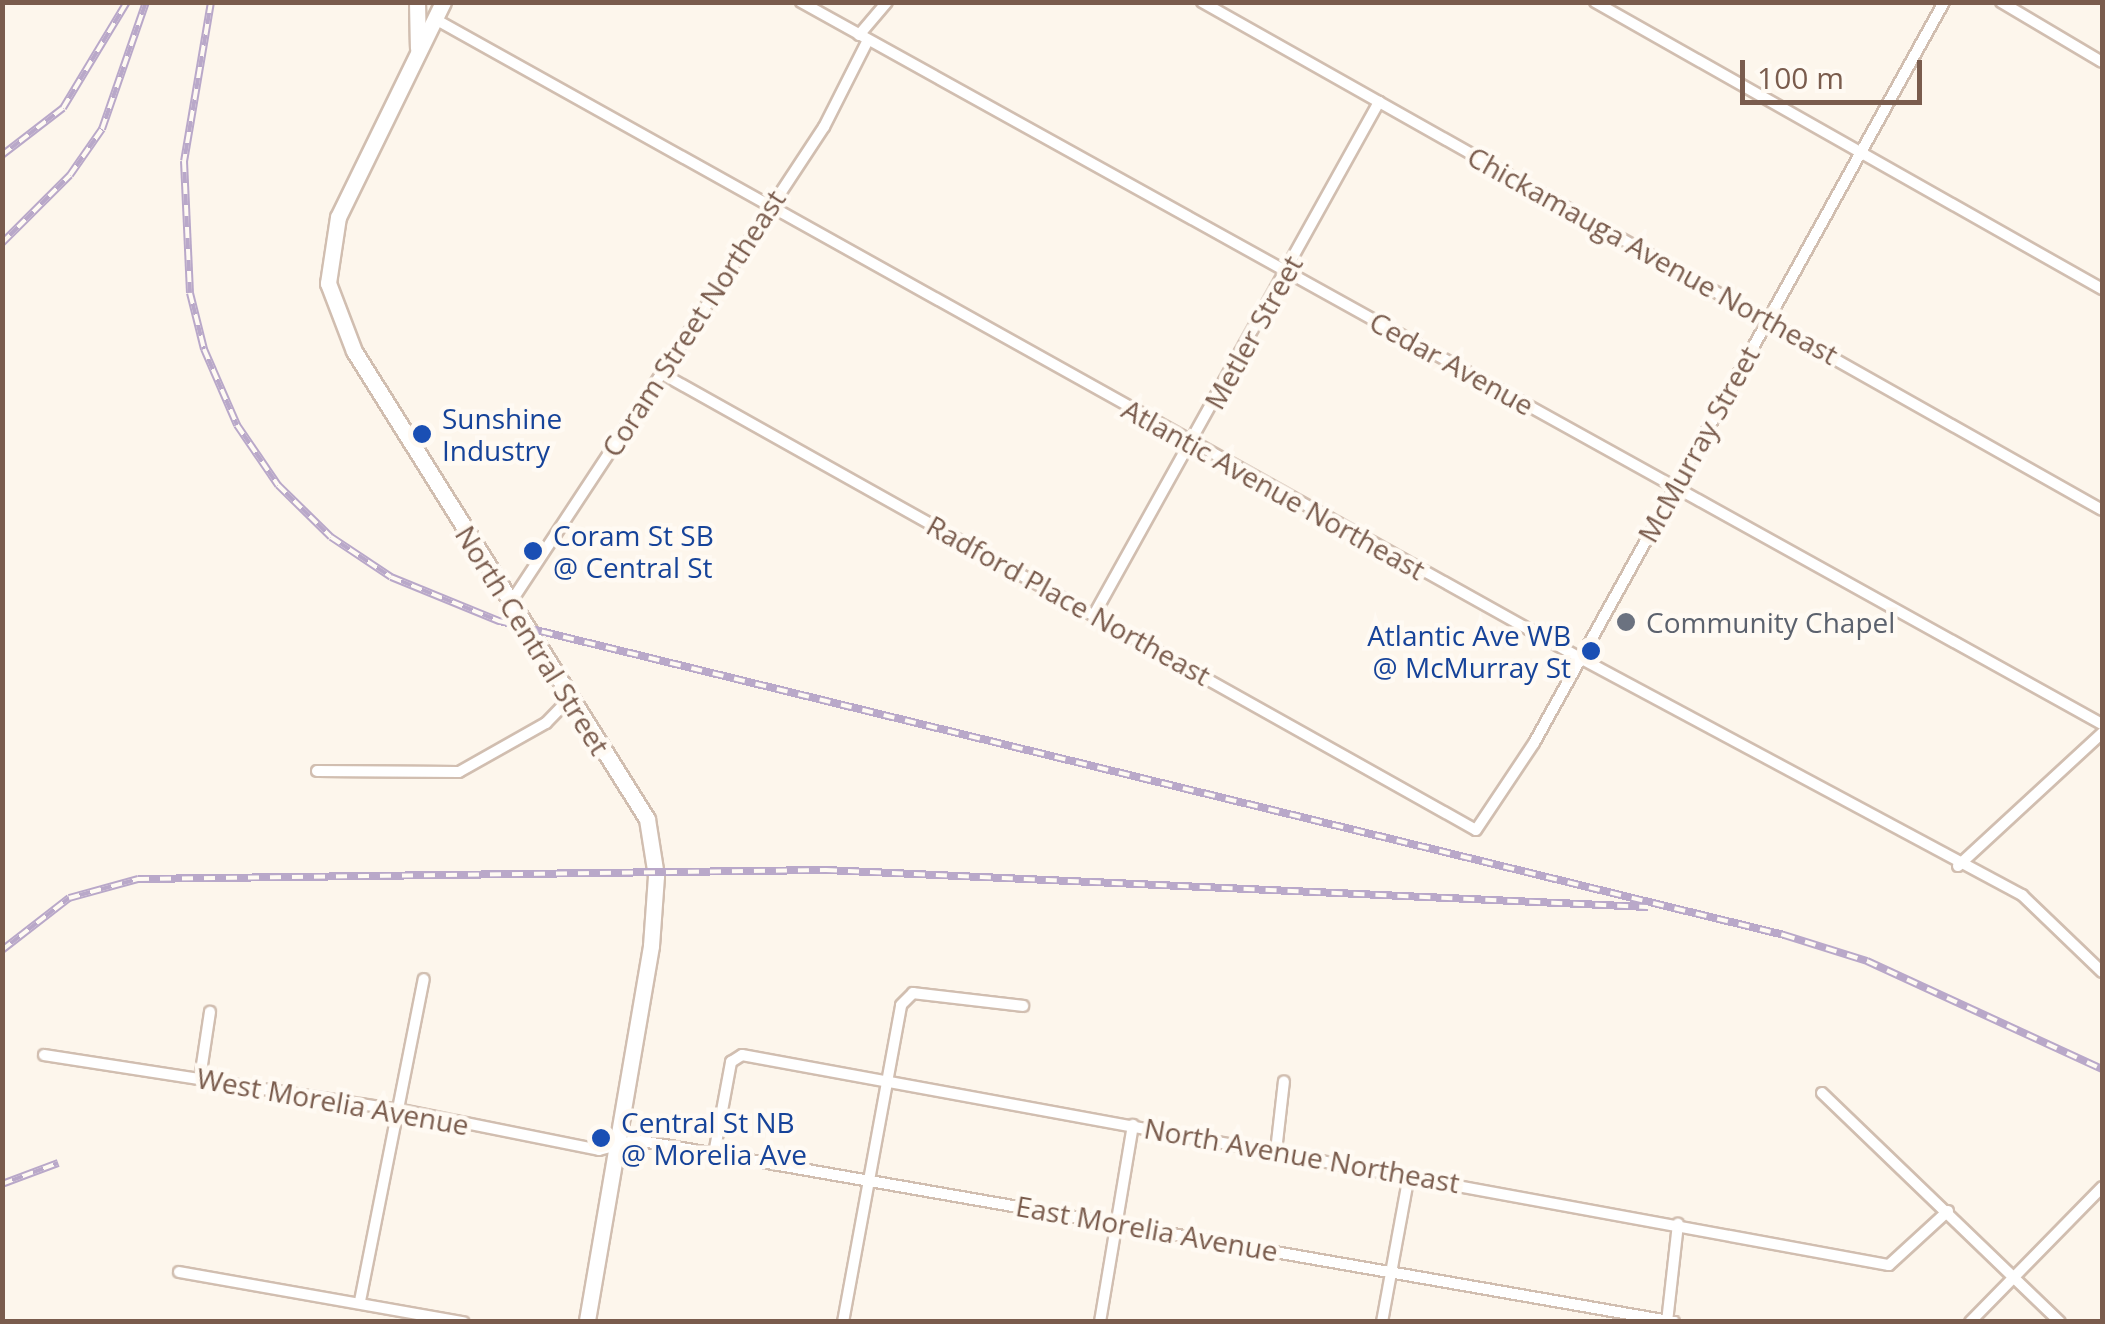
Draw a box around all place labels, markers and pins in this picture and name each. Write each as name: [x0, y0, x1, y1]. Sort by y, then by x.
place label: Sunshine Industry: [442, 401, 562, 467]
marker: Sunshine Industry: [411, 423, 433, 445]
place label: Coram St SB @ Central St: [553, 518, 714, 584]
marker: Coram St SB @ Central St: [522, 540, 544, 562]
place label: Community Chapel: [1646, 605, 1895, 639]
marker: Community Chapel: [1615, 611, 1637, 633]
place label: Atlantic Ave WB @ McMurray St: [1367, 618, 1571, 684]
marker: Atlantic Ave WB @ McMurray St: [1580, 640, 1602, 662]
place label: Central St NB @ Morelia Ave: [621, 1105, 807, 1171]
marker: Central St NB @ Morelia Ave: [590, 1127, 612, 1149]

